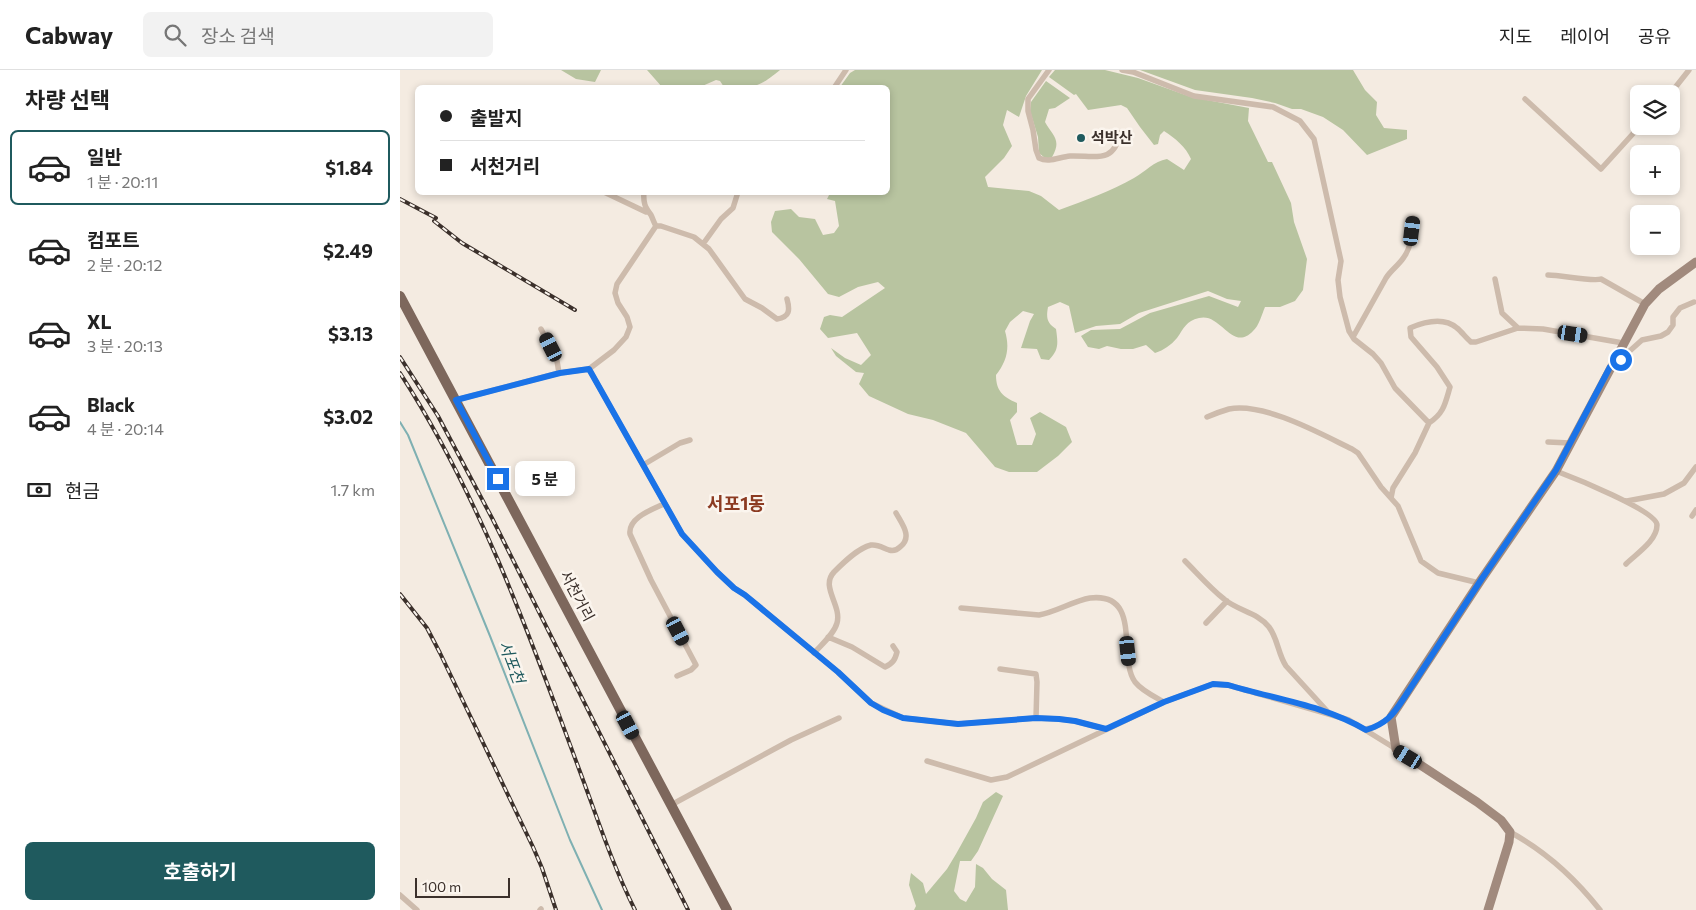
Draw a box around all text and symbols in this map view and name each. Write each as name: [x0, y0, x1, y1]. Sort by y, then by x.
search box: [143, 12, 493, 57]
text: Cabway: [25, 20, 113, 49]
icon: search: [161, 21, 189, 49]
text: 장소 검색: [201, 24, 275, 47]
text: 지도: [1499, 25, 1532, 47]
text: 레이어: [1560, 25, 1610, 47]
text: 공유: [1638, 25, 1671, 47]
map controls: [1630, 85, 1680, 255]
button: layers: [1630, 85, 1680, 135]
text: 차량 선택: [25, 86, 110, 113]
text: 출발지: [470, 106, 522, 129]
place label: 석박산: [1091, 128, 1133, 146]
marker: 석박산: [1075, 132, 1087, 144]
icon: car: [27, 145, 72, 190]
text: 일반: [87, 145, 122, 168]
button: +: [1630, 145, 1680, 195]
text: 서천거리: [470, 154, 540, 177]
text: $1.84: [325, 156, 373, 179]
text: 1 분 · 20:11: [87, 172, 158, 191]
button: −: [1630, 205, 1680, 255]
car: [1402, 215, 1421, 247]
icon: car: [27, 228, 72, 273]
text: 컴포트: [87, 228, 139, 251]
text: $2.49: [323, 239, 373, 262]
text: 2 분 · 20:12: [87, 255, 162, 274]
text: XL: [87, 310, 112, 333]
icon: car: [27, 311, 72, 356]
text: $3.13: [328, 322, 373, 345]
car: [1557, 324, 1588, 344]
car: [537, 330, 564, 364]
text: 3 분 · 20:13: [87, 336, 163, 355]
route start: [1610, 349, 1632, 371]
text: Black: [87, 393, 135, 416]
icon: car: [27, 394, 72, 439]
text: $3.02: [323, 405, 373, 428]
text: 4 분 · 20:14: [87, 419, 164, 438]
callout: 5 분: [516, 462, 576, 496]
route end: [487, 468, 509, 490]
text: 5 분: [531, 469, 559, 488]
icon: cash: [25, 476, 53, 504]
text: 현금: [65, 479, 100, 502]
text: 1.7 km: [330, 480, 375, 499]
district label: 서포1동: [707, 492, 765, 514]
street label: 서천거리: [557, 567, 599, 624]
car: [664, 614, 691, 648]
car: [1118, 635, 1137, 667]
water label: 서포천: [496, 638, 530, 688]
car: [614, 708, 641, 742]
car: [1391, 743, 1424, 771]
button: 호출하기: [25, 842, 375, 900]
scale bar: [415, 875, 510, 898]
text: 100 m: [422, 878, 461, 895]

